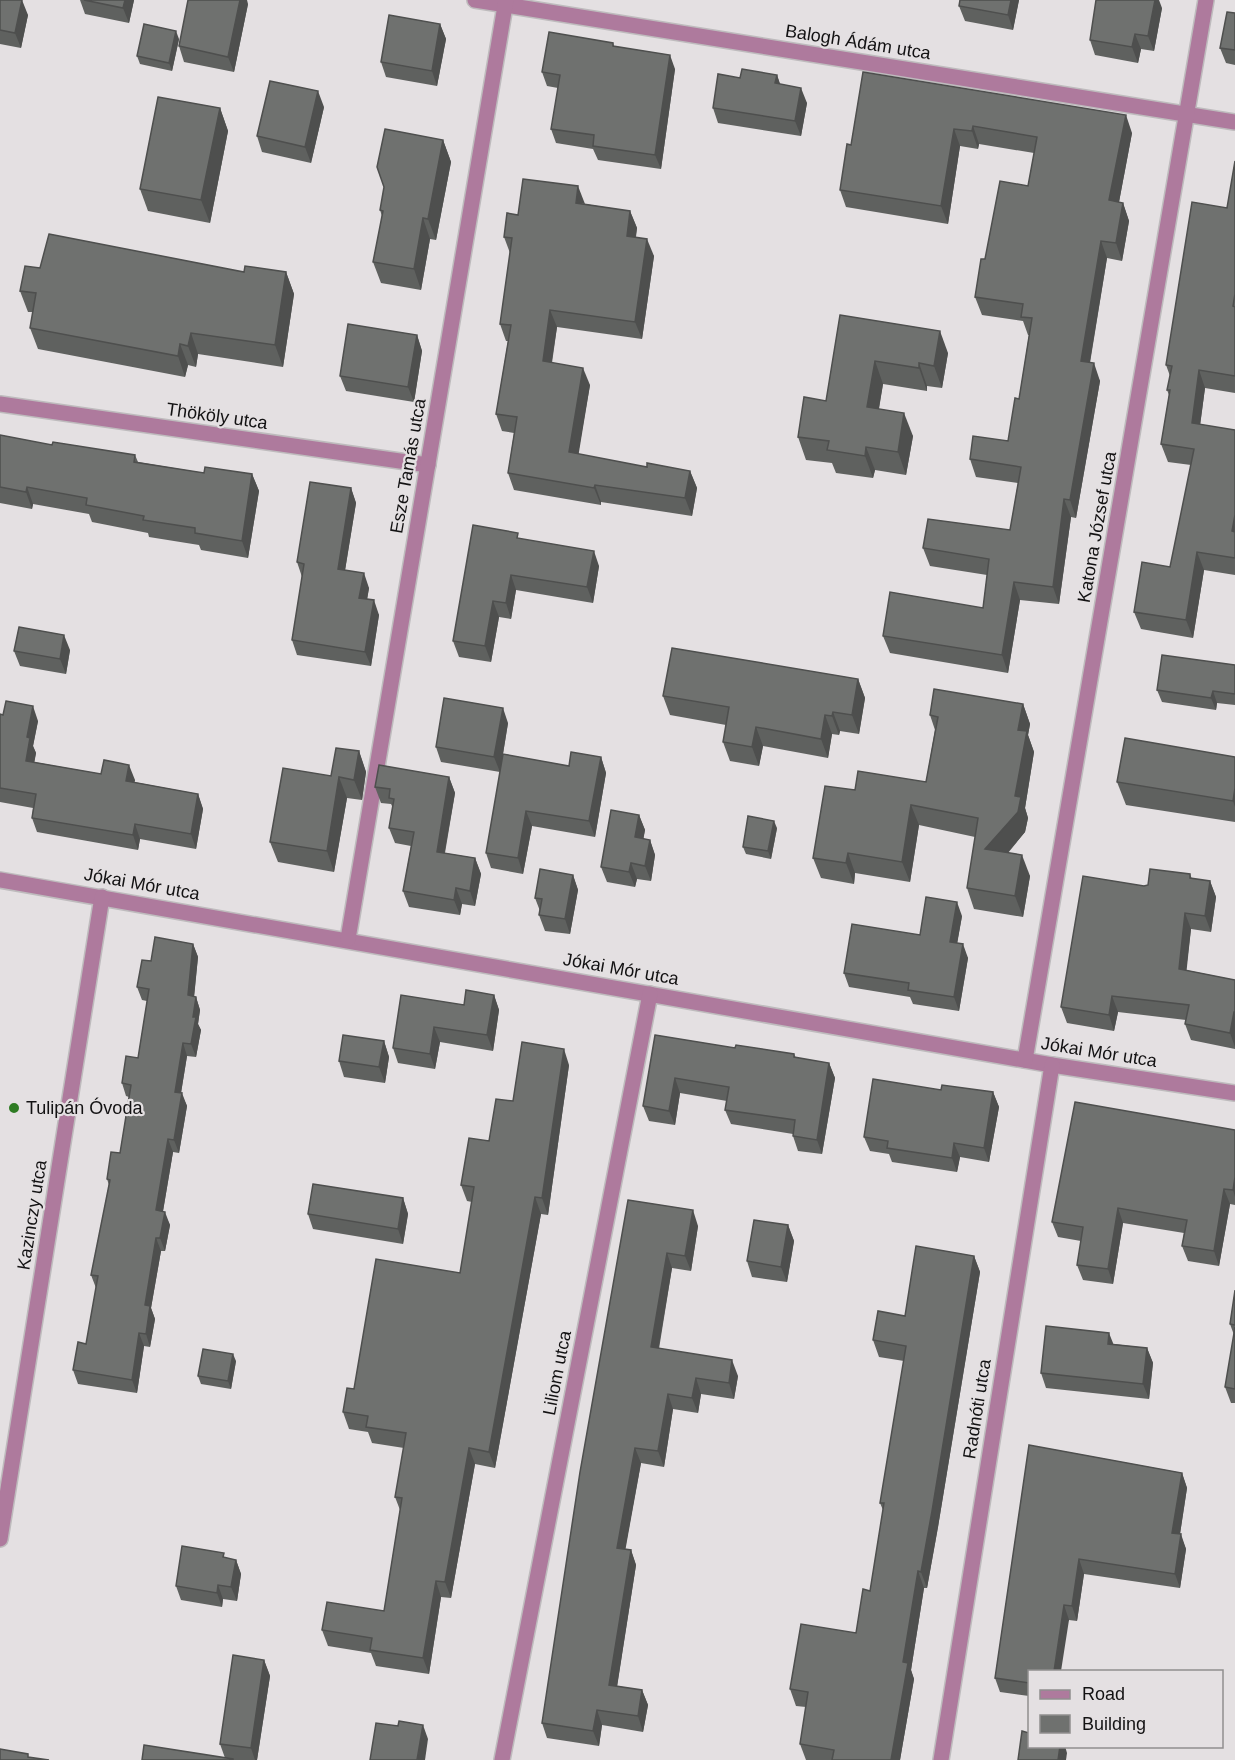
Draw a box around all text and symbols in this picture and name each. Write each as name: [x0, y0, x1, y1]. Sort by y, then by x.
street label: Balogh Ádám utca: [784, 21, 933, 64]
street label: Esze Tamás utca: [386, 396, 430, 535]
street label: Thököly utca: [165, 399, 270, 433]
street label: Katona József utca: [1074, 449, 1120, 604]
street label: Jókai Mór utca: [83, 864, 202, 904]
street label: Jókai Mór utca: [562, 949, 681, 989]
street label: Jókai Mór utca: [1040, 1033, 1159, 1071]
place label: Tulipán Óvoda: [26, 1097, 143, 1118]
marker: Tulipán Óvoda: [7, 1101, 21, 1115]
street label: Kazinczy utca: [13, 1158, 51, 1271]
street label: Liliom utca: [539, 1328, 575, 1417]
street label: Radnóti utca: [959, 1357, 995, 1460]
legend: [1028, 1670, 1223, 1748]
text: Road: [1082, 1684, 1125, 1704]
text: Building: [1082, 1714, 1146, 1734]

